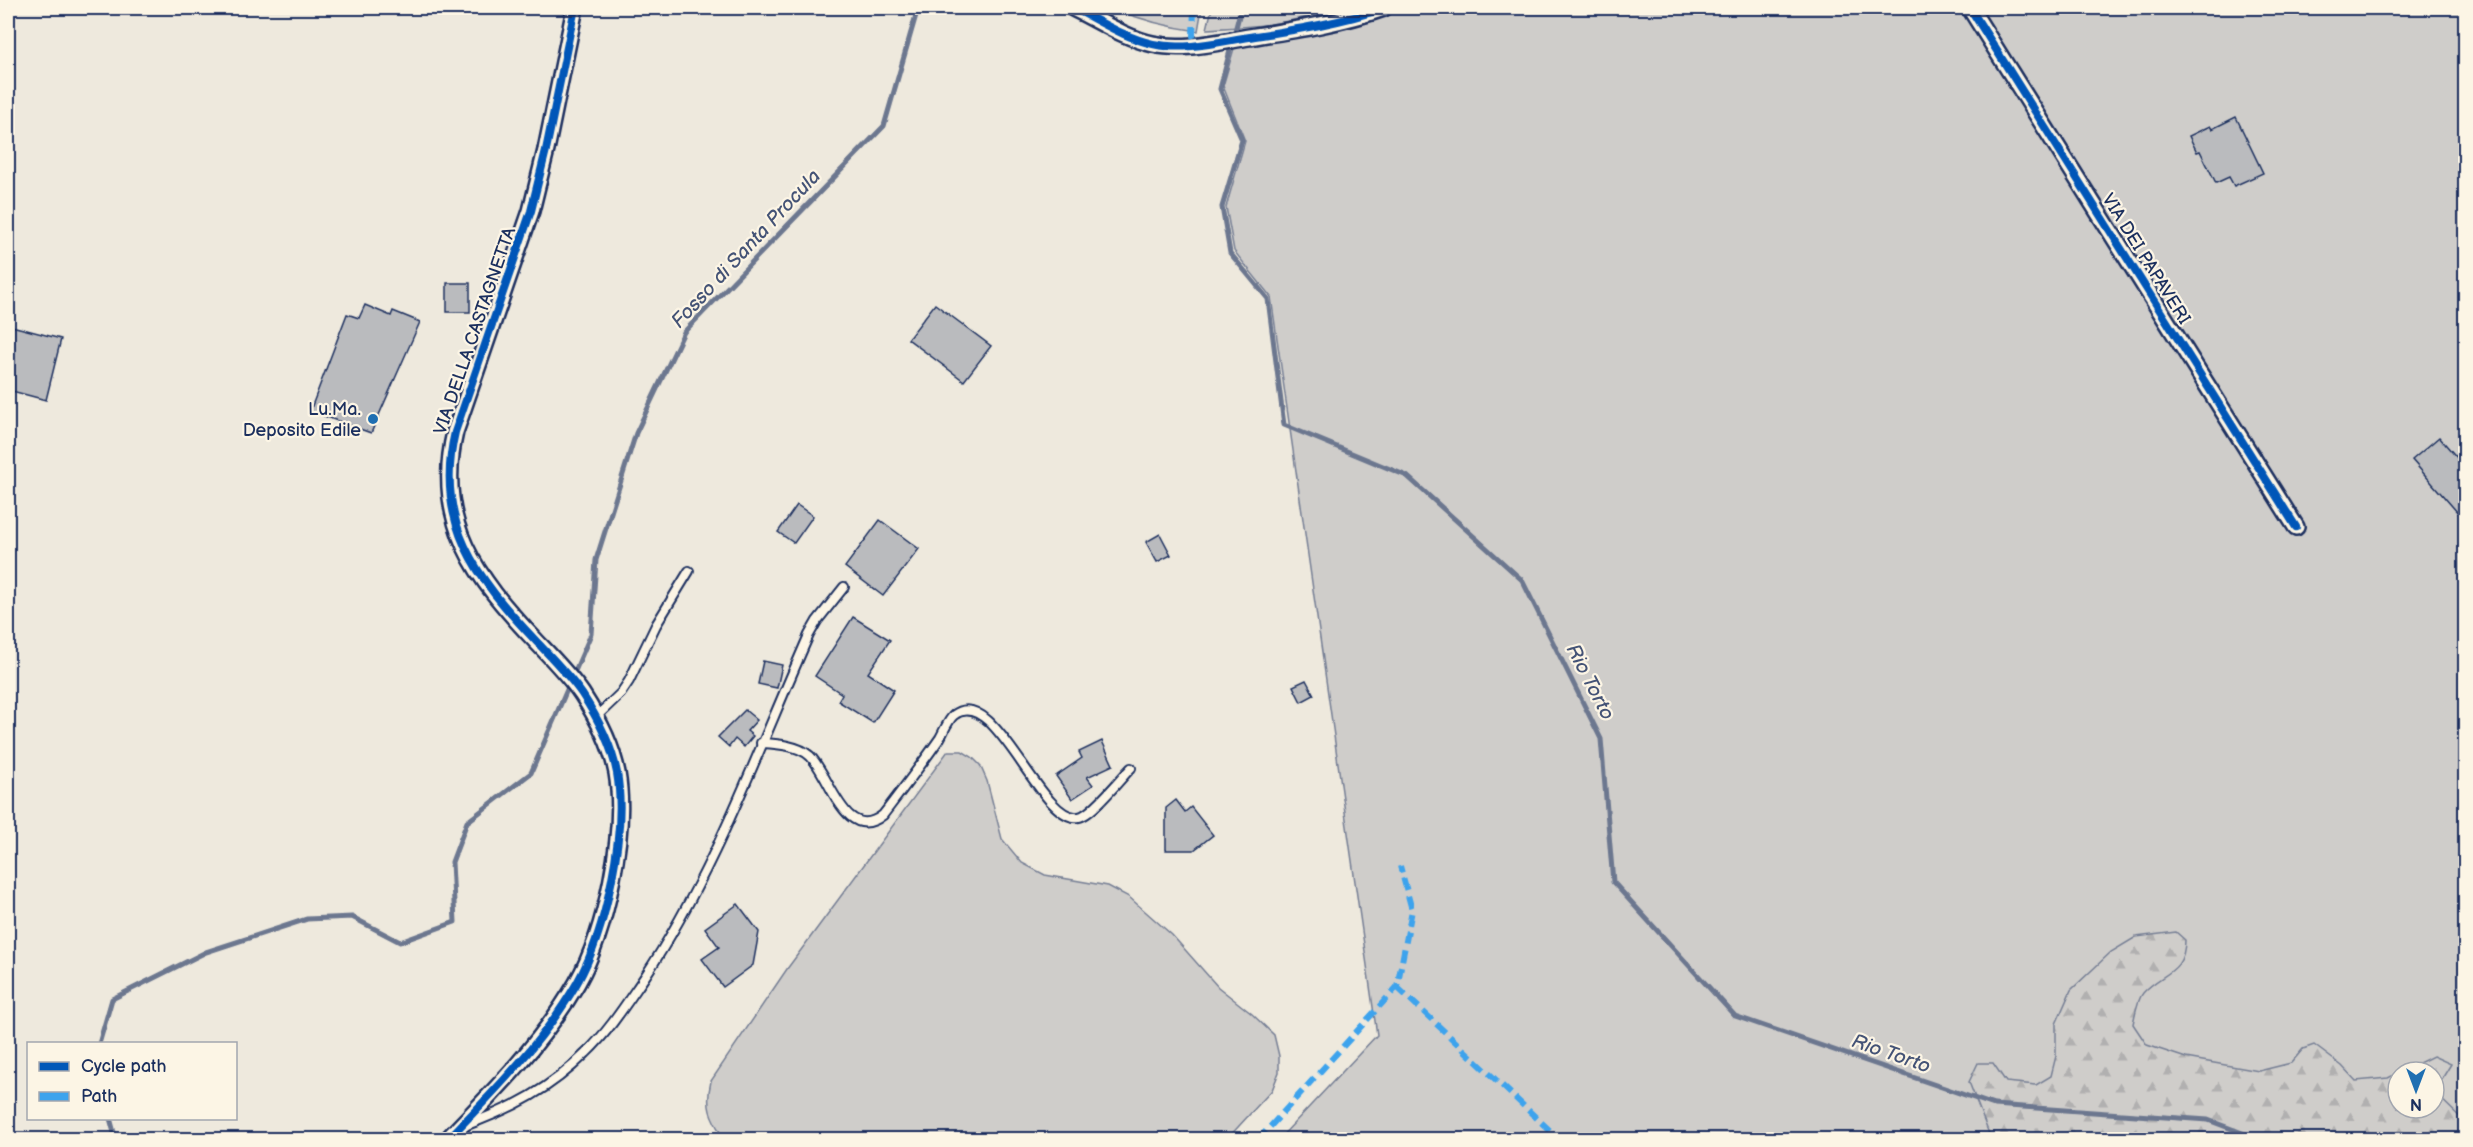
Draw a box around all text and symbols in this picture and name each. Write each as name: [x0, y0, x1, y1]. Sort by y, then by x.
water label: Fosso di Santa Procula: [666, 165, 826, 333]
street label: VIA DEI PAPAVERI: [2097, 190, 2195, 328]
street label: VIA DELLA CASTAGNETTA: [430, 225, 520, 437]
place label: Lu.Ma. Deposito Edile: [243, 399, 361, 441]
marker: Lu.Ma. Deposito Edile: [366, 412, 380, 426]
water label: Rio Torto: [1561, 640, 1619, 724]
water label: Rio Torto: [1848, 1029, 1934, 1079]
legend: [27, 1042, 237, 1120]
text: Cycle path: [81, 1056, 167, 1077]
north arrow: [2386, 1060, 2446, 1120]
text: Path: [81, 1086, 117, 1107]
text: N: [2410, 1094, 2422, 1113]

